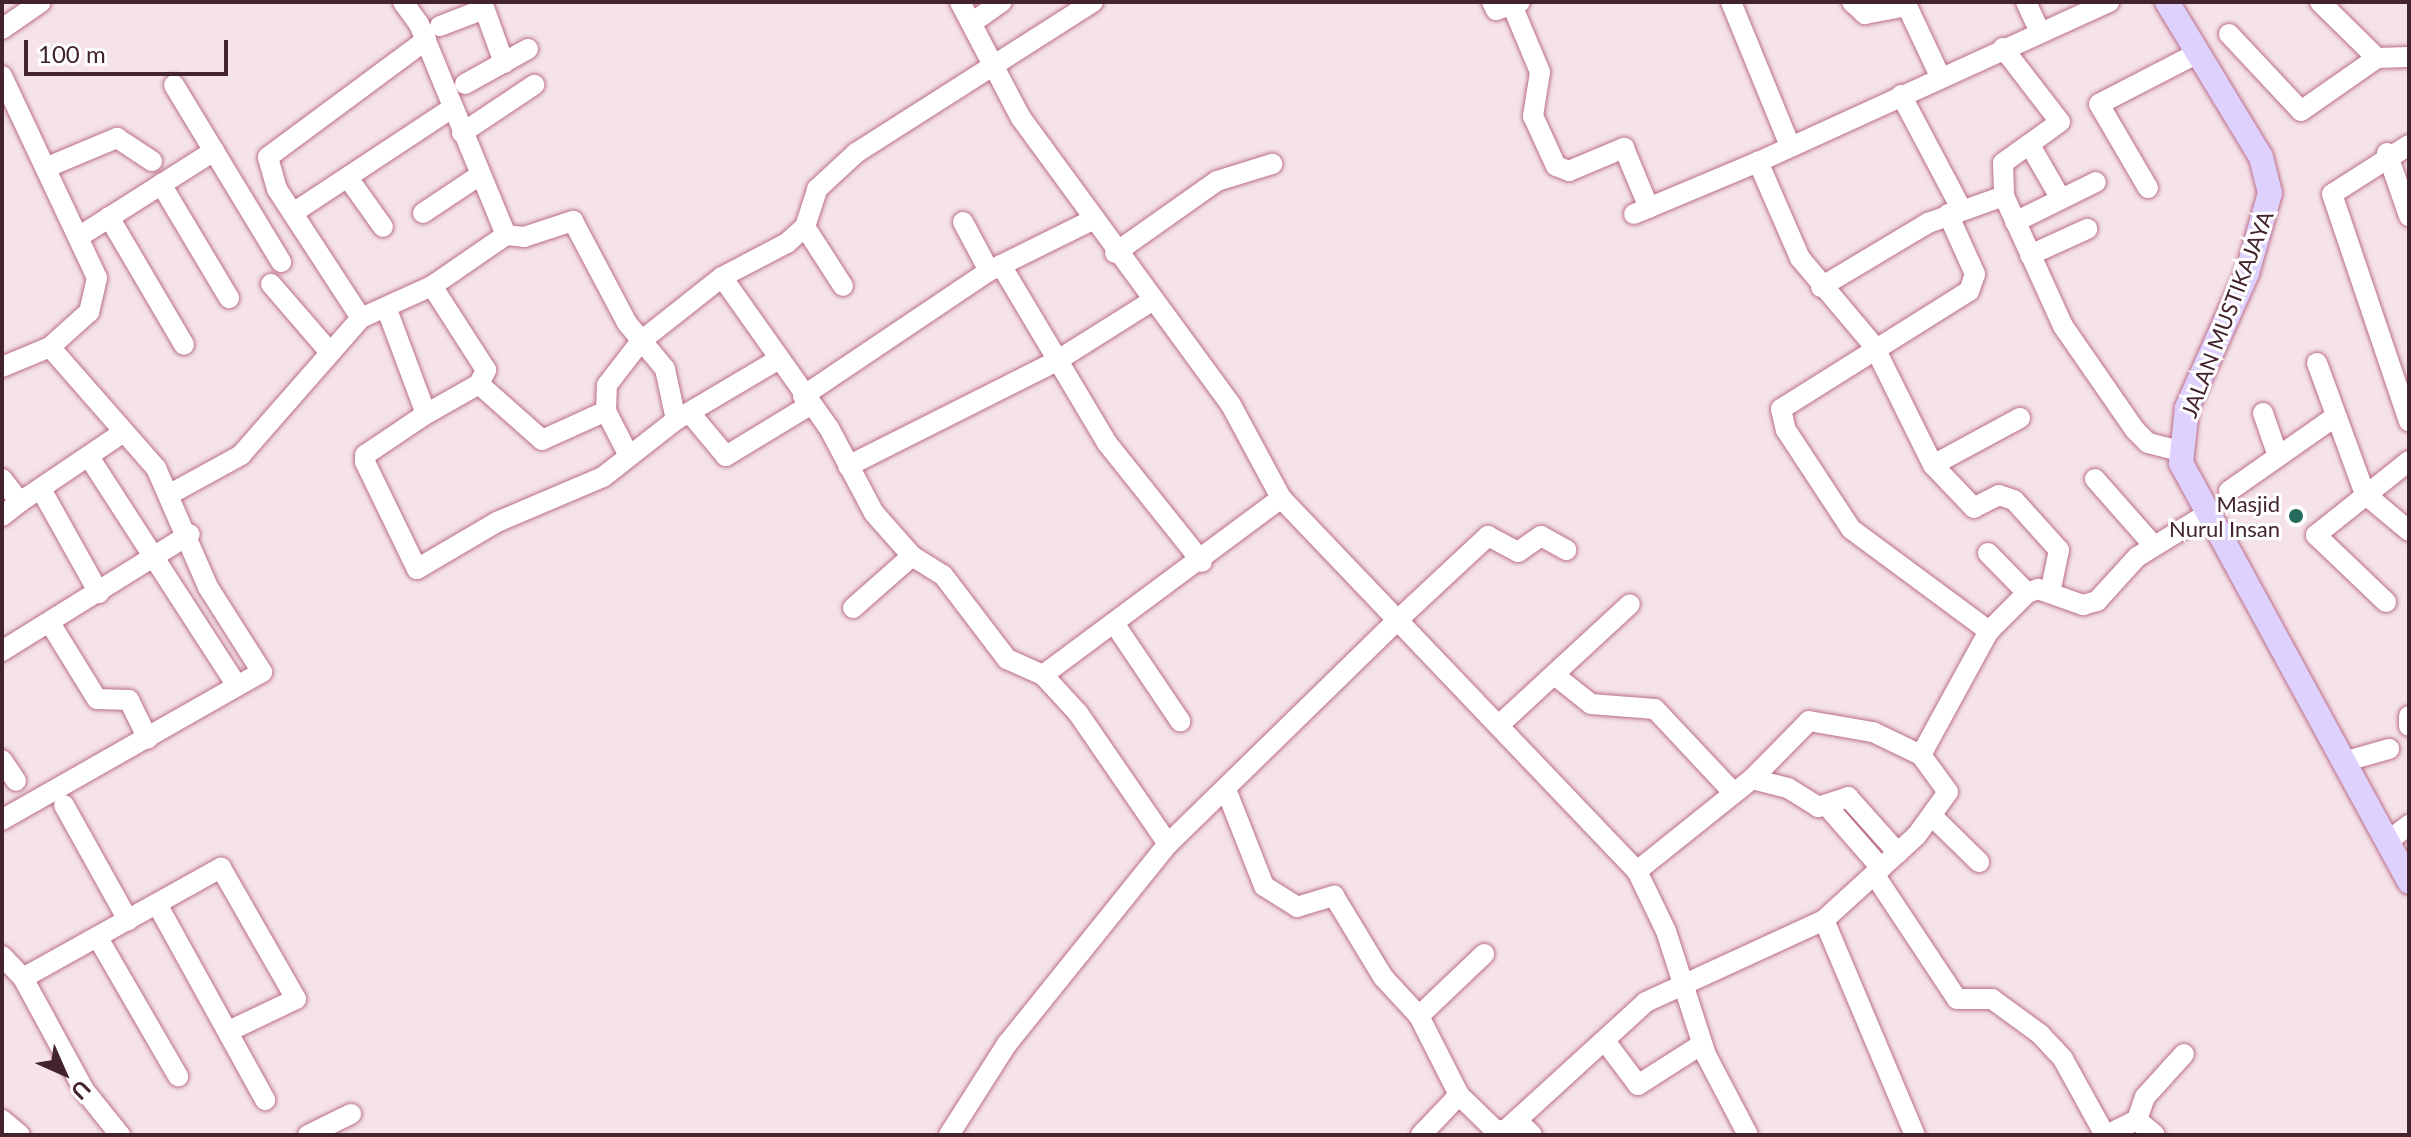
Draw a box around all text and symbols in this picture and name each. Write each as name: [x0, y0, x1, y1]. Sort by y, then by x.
scale bar: [28, 24, 232, 74]
text: 100 m: [38, 39, 106, 68]
street label: JALAN MUSTIKAJAYA: [2175, 207, 2279, 421]
place label: Masjid Nurul Insan: [2169, 490, 2280, 542]
marker: Masjid Nurul Insan: [2287, 507, 2305, 525]
north arrow: [24, 1033, 104, 1113]
text: U: [66, 1075, 97, 1106]

